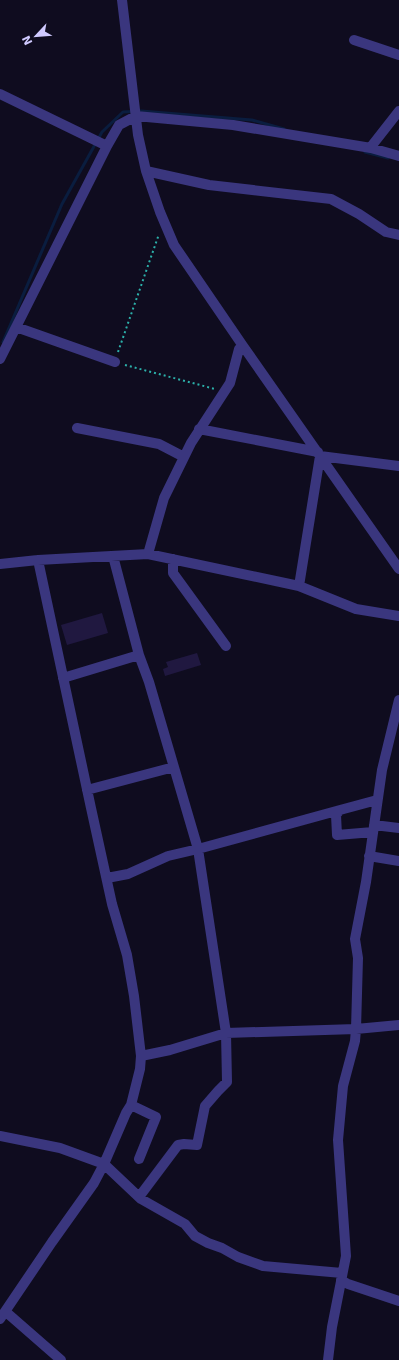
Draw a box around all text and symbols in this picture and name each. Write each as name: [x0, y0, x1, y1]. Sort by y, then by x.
north arrow: [16, 16, 56, 56]
text: N: [20, 33, 35, 47]

